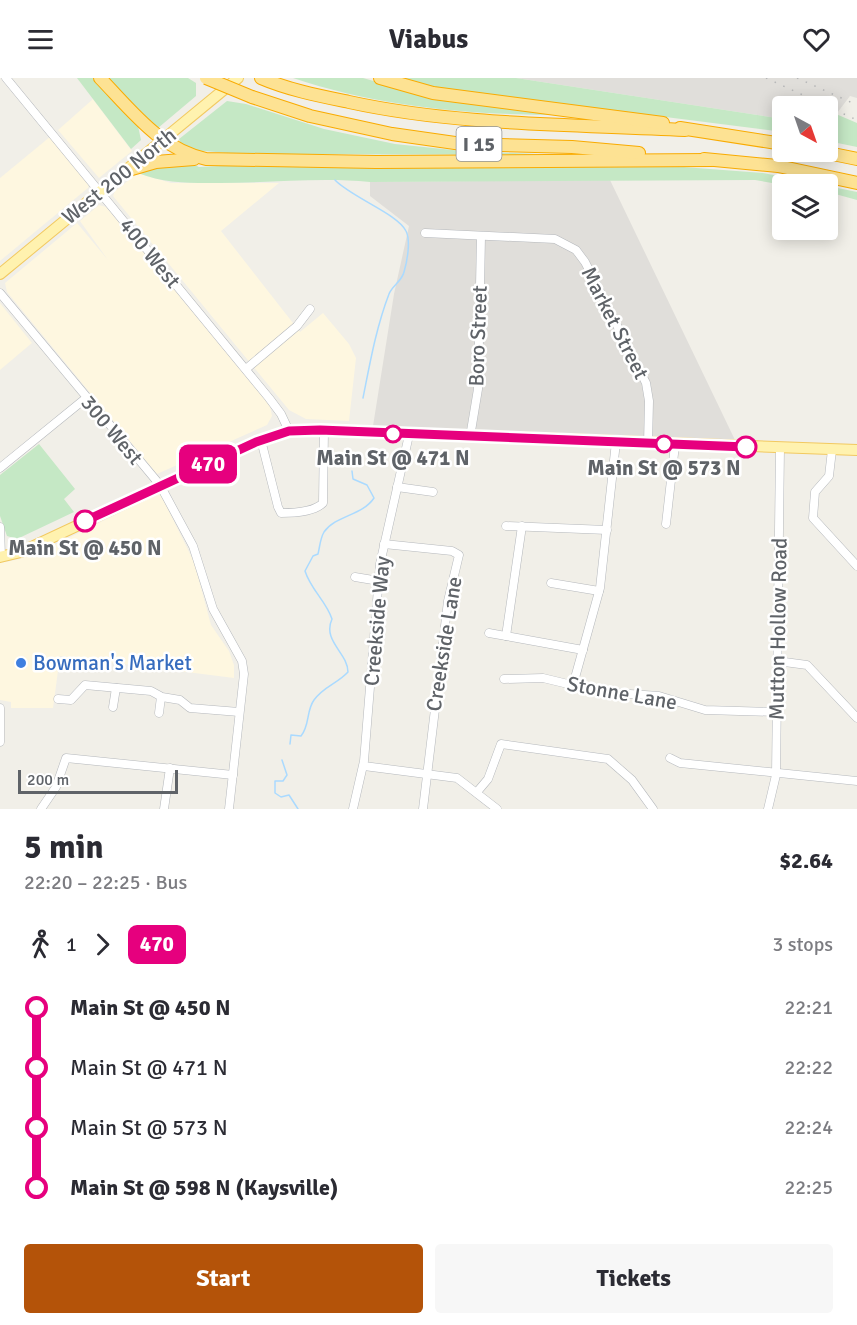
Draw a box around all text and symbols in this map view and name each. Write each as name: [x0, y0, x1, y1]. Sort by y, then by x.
icon: menu: [24, 23, 57, 56]
text: Viabus: [389, 23, 468, 56]
icon: heart: [800, 23, 833, 56]
north arrow: [772, 96, 838, 162]
map controls: [772, 96, 838, 240]
street label: West 200 North: [57, 122, 181, 230]
road number: I 15: [456, 127, 502, 161]
button: layers: [772, 174, 838, 240]
street label: 400 West: [114, 213, 186, 293]
street label: Market Street: [576, 262, 654, 384]
street label: Boro Street: [463, 285, 493, 387]
street label: 300 West: [75, 390, 149, 470]
marker: Main St @ 471 N: [384, 425, 402, 443]
marker: Main St @ 573 N: [655, 435, 673, 453]
unlabelled marker: [735, 436, 757, 458]
line badge: 470: [174, 444, 242, 484]
place label: Main St @ 471 N: [316, 445, 470, 471]
text: 470: [191, 451, 225, 477]
place label: Main St @ 573 N: [587, 455, 741, 481]
marker: Main St @ 450 N: [74, 510, 96, 532]
place label: Main St @ 450 N: [8, 535, 162, 561]
street label: Mutton Hollow Road: [763, 538, 793, 720]
street label: Creekside Way: [358, 555, 396, 687]
street label: Creekside Lane: [421, 575, 467, 713]
place label: Bowman's Market: [33, 650, 192, 676]
marker: Bowman's Market: [14, 656, 28, 670]
street label: Stonne Lane: [565, 671, 679, 715]
scale bar: [18, 767, 178, 794]
text: 200 m: [27, 770, 69, 790]
text: 5 min: [24, 827, 104, 868]
text: $2.64: [779, 847, 833, 874]
text: 22:20 – 22:25 · Bus: [24, 870, 187, 895]
icon: walk: [24, 928, 57, 961]
icon: forward: [86, 928, 119, 961]
text: 470: [140, 931, 174, 957]
text: 1: [66, 932, 77, 957]
text: 3 stops: [772, 932, 833, 957]
text: Main St @ 450 N: [70, 994, 231, 1021]
text: 22:21: [784, 995, 833, 1020]
text: Main St @ 471 N: [70, 1054, 228, 1081]
text: 22:22: [784, 1055, 833, 1080]
text: Main St @ 573 N: [70, 1114, 228, 1141]
text: 22:24: [784, 1115, 833, 1140]
text: Main St @ 598 N (Kaysville): [70, 1174, 338, 1201]
text: 22:25: [784, 1175, 833, 1200]
button: Start: [24, 1244, 423, 1313]
button: Tickets: [435, 1244, 833, 1313]

